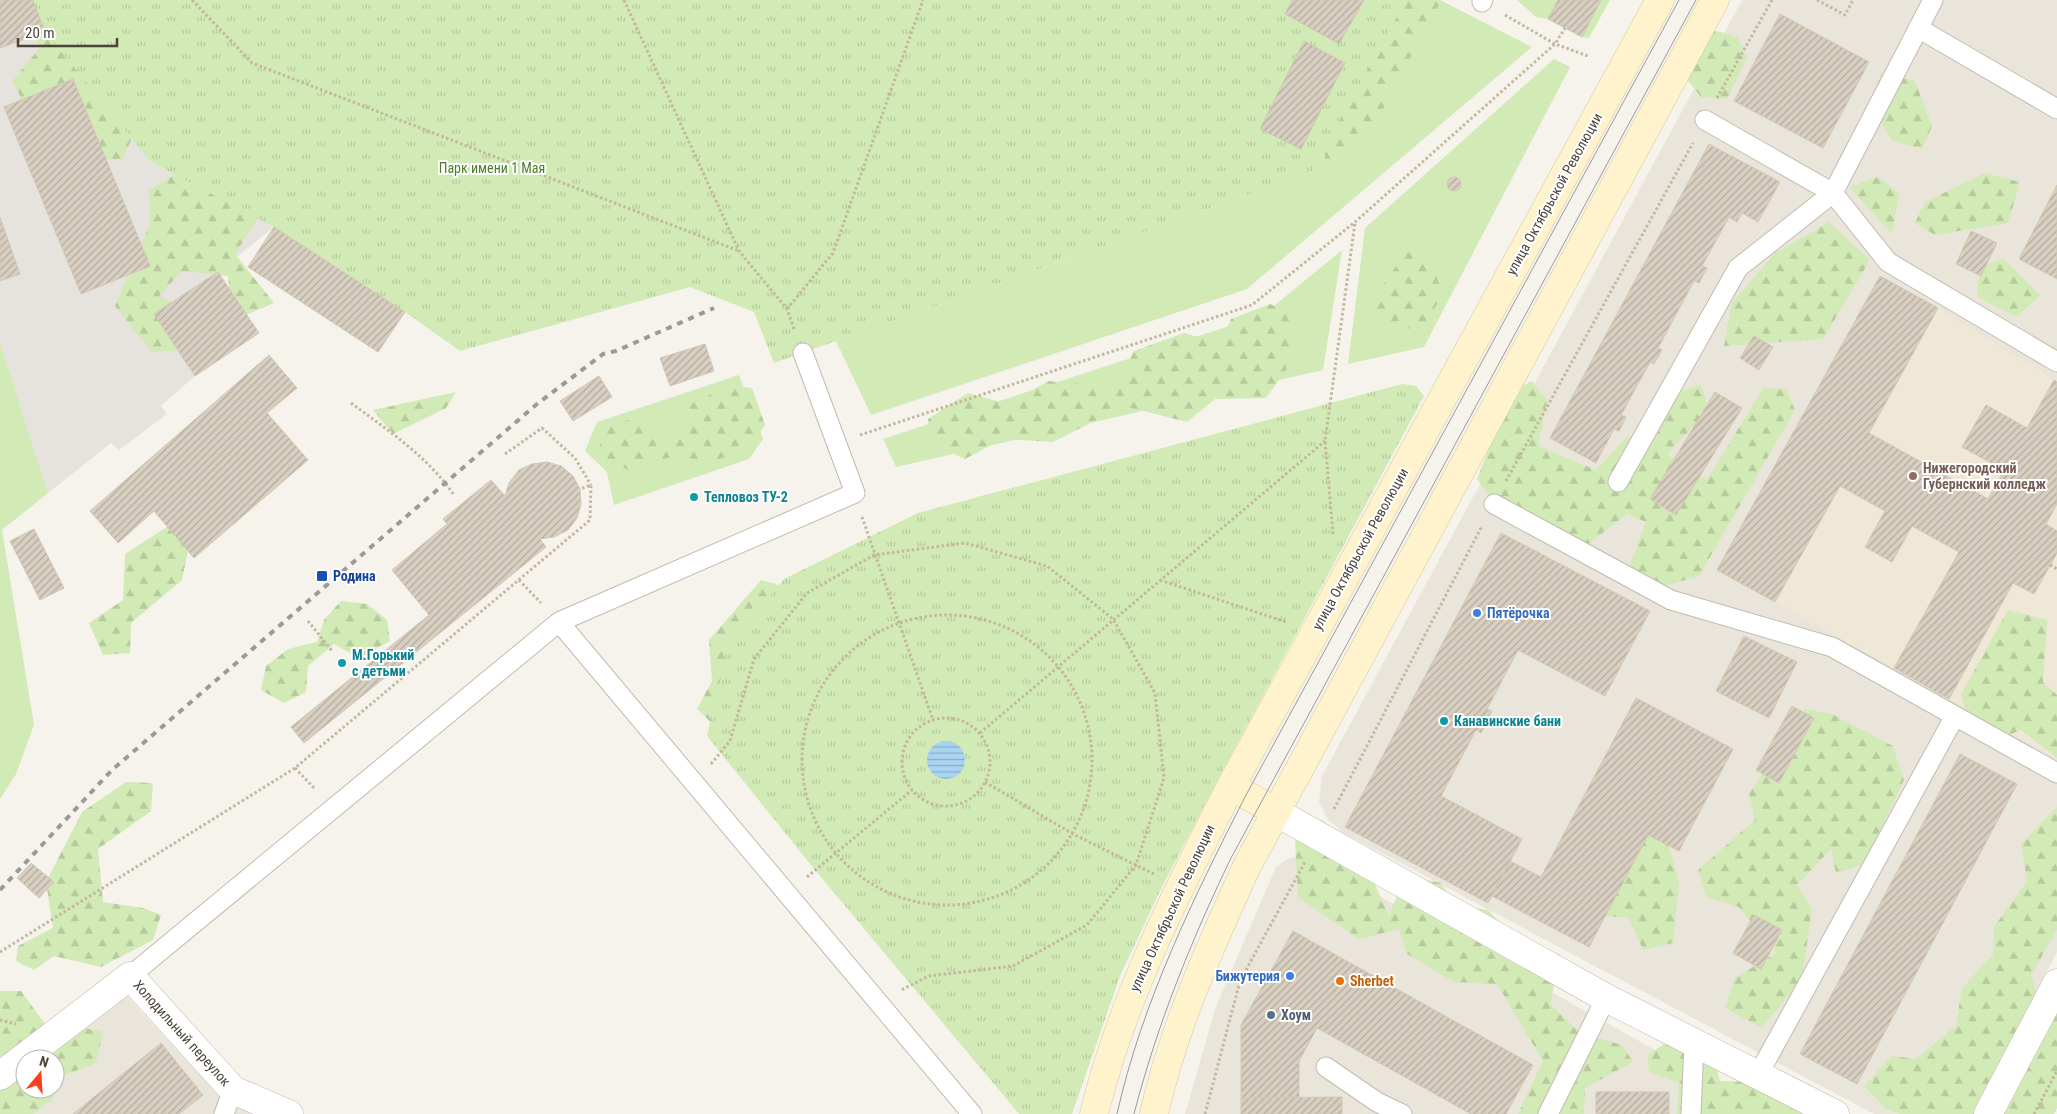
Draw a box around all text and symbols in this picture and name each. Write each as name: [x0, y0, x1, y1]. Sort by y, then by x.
scale bar: [18, 15, 116, 47]
text: 20 m: [25, 24, 55, 42]
street label: улица Октябрьской Революции: [1503, 110, 1605, 278]
park label: Парк имени 1 Мая: [439, 160, 545, 176]
place label: Нижегородский Губернский колледж: [1923, 460, 2047, 492]
street label: улица Октябрьской Революции: [1309, 465, 1411, 633]
marker: Нижегородский Губернский колледж: [1907, 470, 1919, 482]
place label: Тепловоз ТУ-2: [704, 489, 788, 505]
marker: Тепловоз ТУ-2: [688, 491, 700, 503]
place label: Родина: [333, 568, 376, 584]
marker: Родина: [315, 569, 329, 583]
place label: Пятёрочка: [1487, 605, 1550, 621]
marker: Пятёрочка: [1471, 607, 1483, 619]
place label: М.Горький с детьми: [352, 647, 414, 679]
marker: М.Горький с детьми: [336, 657, 348, 669]
place label: Канавинские бани: [1454, 713, 1561, 729]
marker: Канавинские бани: [1438, 715, 1450, 727]
street label: улица Октябрьской Революции: [1126, 822, 1218, 994]
place label: Бижутерия: [1215, 968, 1280, 984]
marker: Бижутерия: [1284, 970, 1296, 982]
place label: Sherbet: [1350, 973, 1394, 989]
marker: Sherbet: [1334, 975, 1346, 987]
street label: Холодильный переулок: [130, 977, 234, 1090]
place label: Хоум: [1281, 1007, 1311, 1023]
marker: Хоум: [1265, 1009, 1277, 1021]
north arrow: [15, 1049, 65, 1099]
text: N: [37, 1053, 51, 1071]

